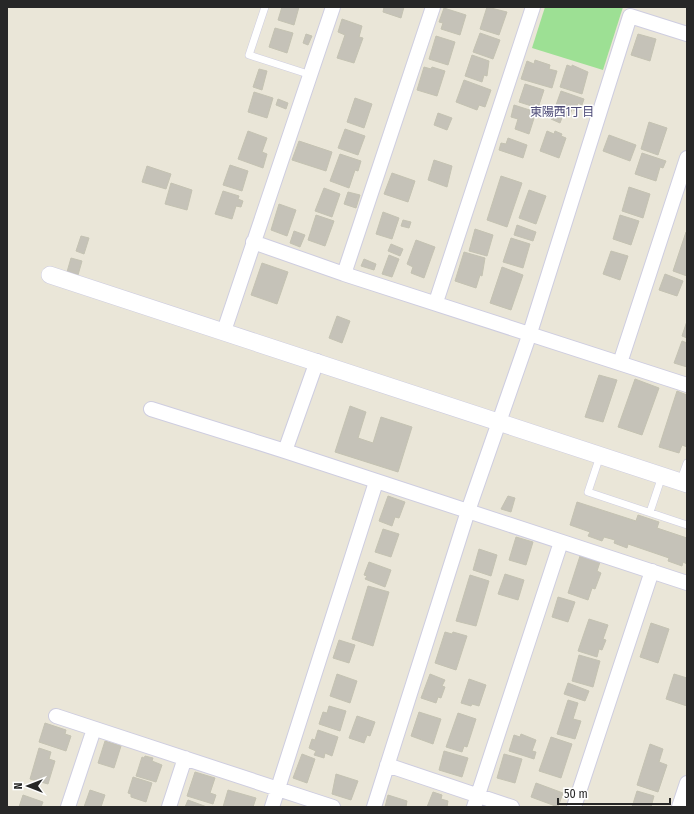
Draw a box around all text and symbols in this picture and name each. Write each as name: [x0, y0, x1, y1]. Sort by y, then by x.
district label: 東陽西1丁目: [530, 105, 594, 119]
north arrow: [8, 766, 48, 806]
scale bar: [558, 780, 670, 806]
text: N: [12, 783, 25, 789]
text: 50 m: [564, 787, 588, 801]

